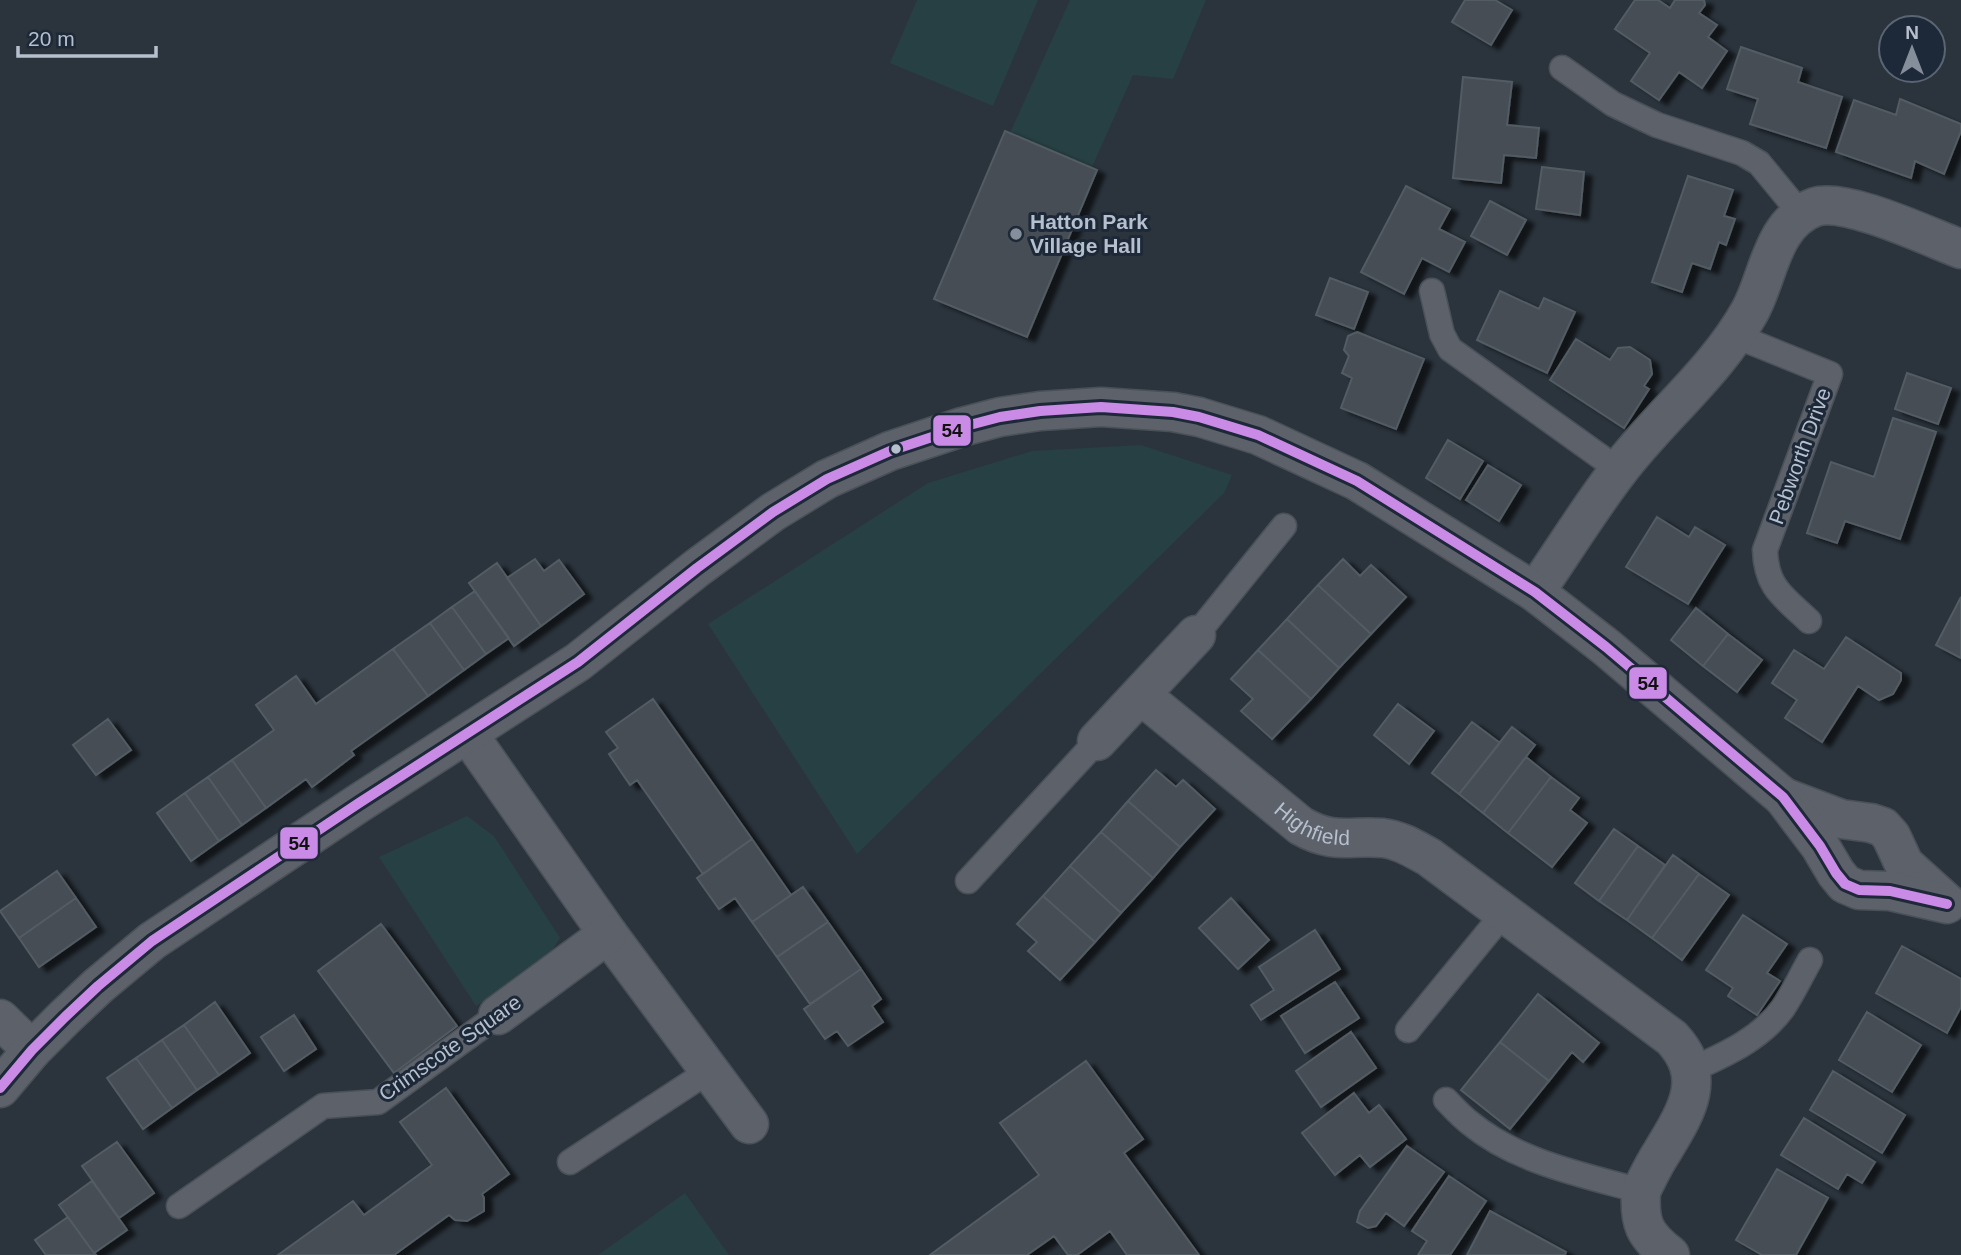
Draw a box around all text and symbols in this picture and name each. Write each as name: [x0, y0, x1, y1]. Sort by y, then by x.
scale bar: [18, 14, 156, 58]
north arrow: [1877, 14, 1947, 84]
text: N: [1905, 22, 1919, 43]
text: 20 m: [28, 27, 75, 50]
place label: Hatton Park Village Hall: [1030, 210, 1148, 257]
marker: Hatton Park Village Hall: [1008, 226, 1024, 242]
street label: Pebworth Drive: [1764, 384, 1835, 527]
line badge: 54: [932, 414, 972, 447]
text: 54: [941, 420, 963, 441]
unlabelled marker: [889, 442, 903, 456]
line badge: 54: [1628, 666, 1668, 700]
text: 54: [1637, 673, 1659, 694]
street label: Highfield: [1270, 797, 1350, 849]
line badge: 54: [279, 826, 319, 860]
text: 54: [288, 833, 310, 854]
street label: Crimscote Square: [374, 990, 525, 1105]

